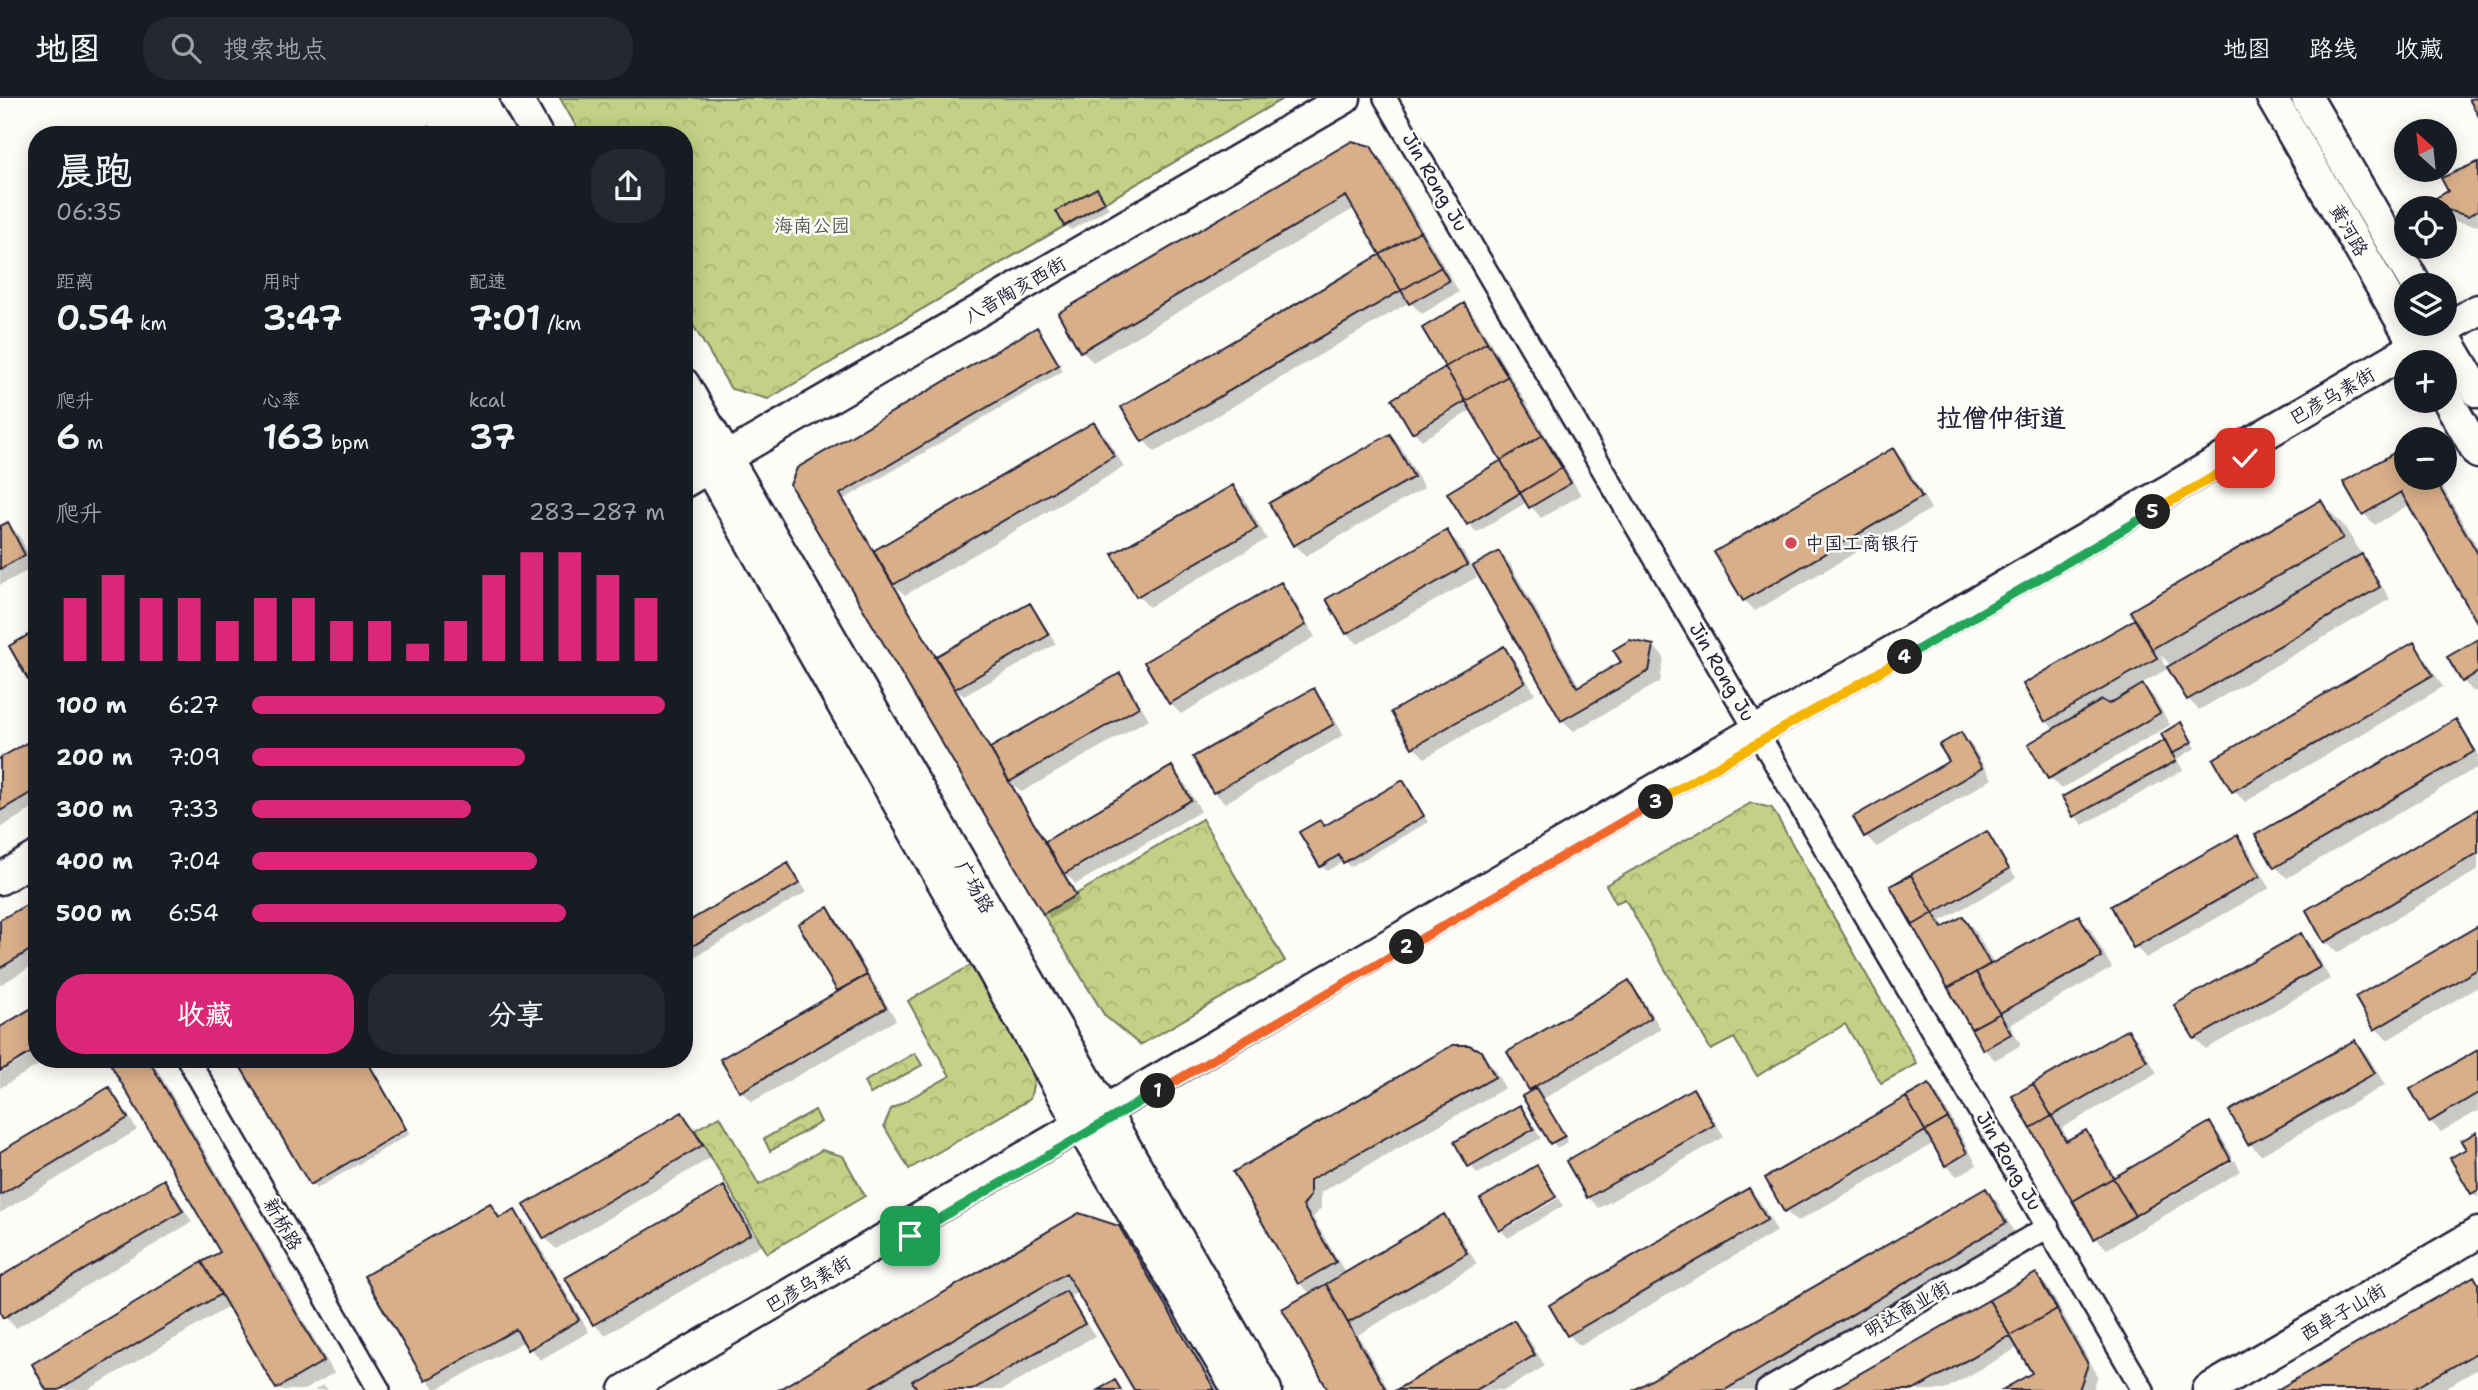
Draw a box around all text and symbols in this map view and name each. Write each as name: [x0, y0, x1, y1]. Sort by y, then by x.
search box: [143, 17, 633, 80]
text: 地图: [35, 26, 101, 71]
icon: search: [167, 29, 205, 67]
text: 搜索地点: [223, 31, 327, 66]
text: 地图: [2223, 33, 2271, 65]
text: 路线: [2309, 33, 2357, 65]
text: 收藏: [2395, 33, 2443, 65]
north arrow: [2394, 119, 2457, 182]
map controls: [2394, 119, 2457, 490]
street label: Jin Rong Ju: [1397, 128, 1473, 236]
text: 晨跑: [56, 145, 132, 196]
button: share: [591, 149, 665, 223]
button: locate: [2394, 196, 2457, 259]
text: 06:35: [56, 197, 122, 227]
street label: 黄河路: [2324, 199, 2374, 261]
park label: 海南公园: [774, 213, 850, 238]
street label: 八音陶亥西街: [959, 251, 1071, 329]
text: 距离: [56, 269, 94, 294]
text: 用时: [262, 269, 300, 294]
text: 配速: [469, 269, 507, 294]
button: layers: [2394, 273, 2457, 336]
text: 0.54: [56, 294, 133, 341]
text: 3:47: [262, 294, 343, 341]
text: 7:01: [469, 294, 541, 341]
text: km: [133, 311, 167, 336]
text: /km: [541, 311, 581, 336]
button: +: [2394, 350, 2457, 413]
street label: 巴彦乌素街: [2285, 361, 2379, 431]
text: 爬升: [56, 388, 94, 413]
text: 心率: [262, 388, 300, 413]
text: kcal: [469, 388, 506, 413]
district label: 拉僧仲街道: [1936, 400, 2066, 435]
text: 6: [56, 413, 81, 460]
text: 163: [262, 413, 324, 460]
text: 37: [469, 413, 516, 460]
button: −: [2394, 427, 2457, 490]
pin: [2215, 428, 2275, 488]
text: m: [81, 430, 103, 455]
text: bpm: [324, 430, 369, 455]
icon: check: [2226, 439, 2264, 477]
pin: 5: [2136, 494, 2170, 530]
text: 283–287 m: [529, 497, 665, 527]
text: 爬升: [56, 498, 102, 528]
text: 5: [2147, 499, 2158, 524]
place label: 中国工商银行: [1805, 531, 1919, 556]
marker: 中国工商银行: [1783, 535, 1799, 551]
street label: Jin Rong Ju: [1684, 618, 1760, 726]
pin: 4: [1888, 640, 1923, 674]
text: 4: [1898, 644, 1911, 669]
text: 100 m: [56, 690, 127, 720]
text: 6:27: [168, 690, 219, 720]
text: 200 m: [56, 742, 133, 772]
text: 7:09: [168, 742, 220, 772]
pin: 3: [1638, 784, 1674, 820]
text: 3: [1649, 789, 1662, 814]
text: 300 m: [56, 794, 133, 824]
text: 7:33: [168, 794, 219, 824]
text: 400 m: [56, 846, 133, 876]
text: 7:04: [168, 846, 220, 876]
street label: 广场路: [950, 856, 1000, 918]
text: 500 m: [56, 898, 131, 928]
text: 6:54: [168, 898, 219, 928]
pin: 2: [1390, 930, 1424, 964]
text: 2: [1400, 934, 1413, 959]
button: 收藏: [56, 974, 354, 1054]
button: 分享: [368, 974, 665, 1054]
pin: 1: [1140, 1074, 1176, 1108]
text: 1: [1153, 1078, 1162, 1103]
street label: Jin Rong Ju: [1971, 1107, 2047, 1215]
street label: 新桥路: [258, 1193, 308, 1255]
pin: [880, 1206, 940, 1266]
icon: arrive: [891, 1217, 929, 1255]
street label: 巴彦乌素街: [761, 1249, 855, 1319]
street label: 明达商业街: [1860, 1274, 1954, 1344]
street label: 西卓子山街: [2296, 1277, 2390, 1347]

